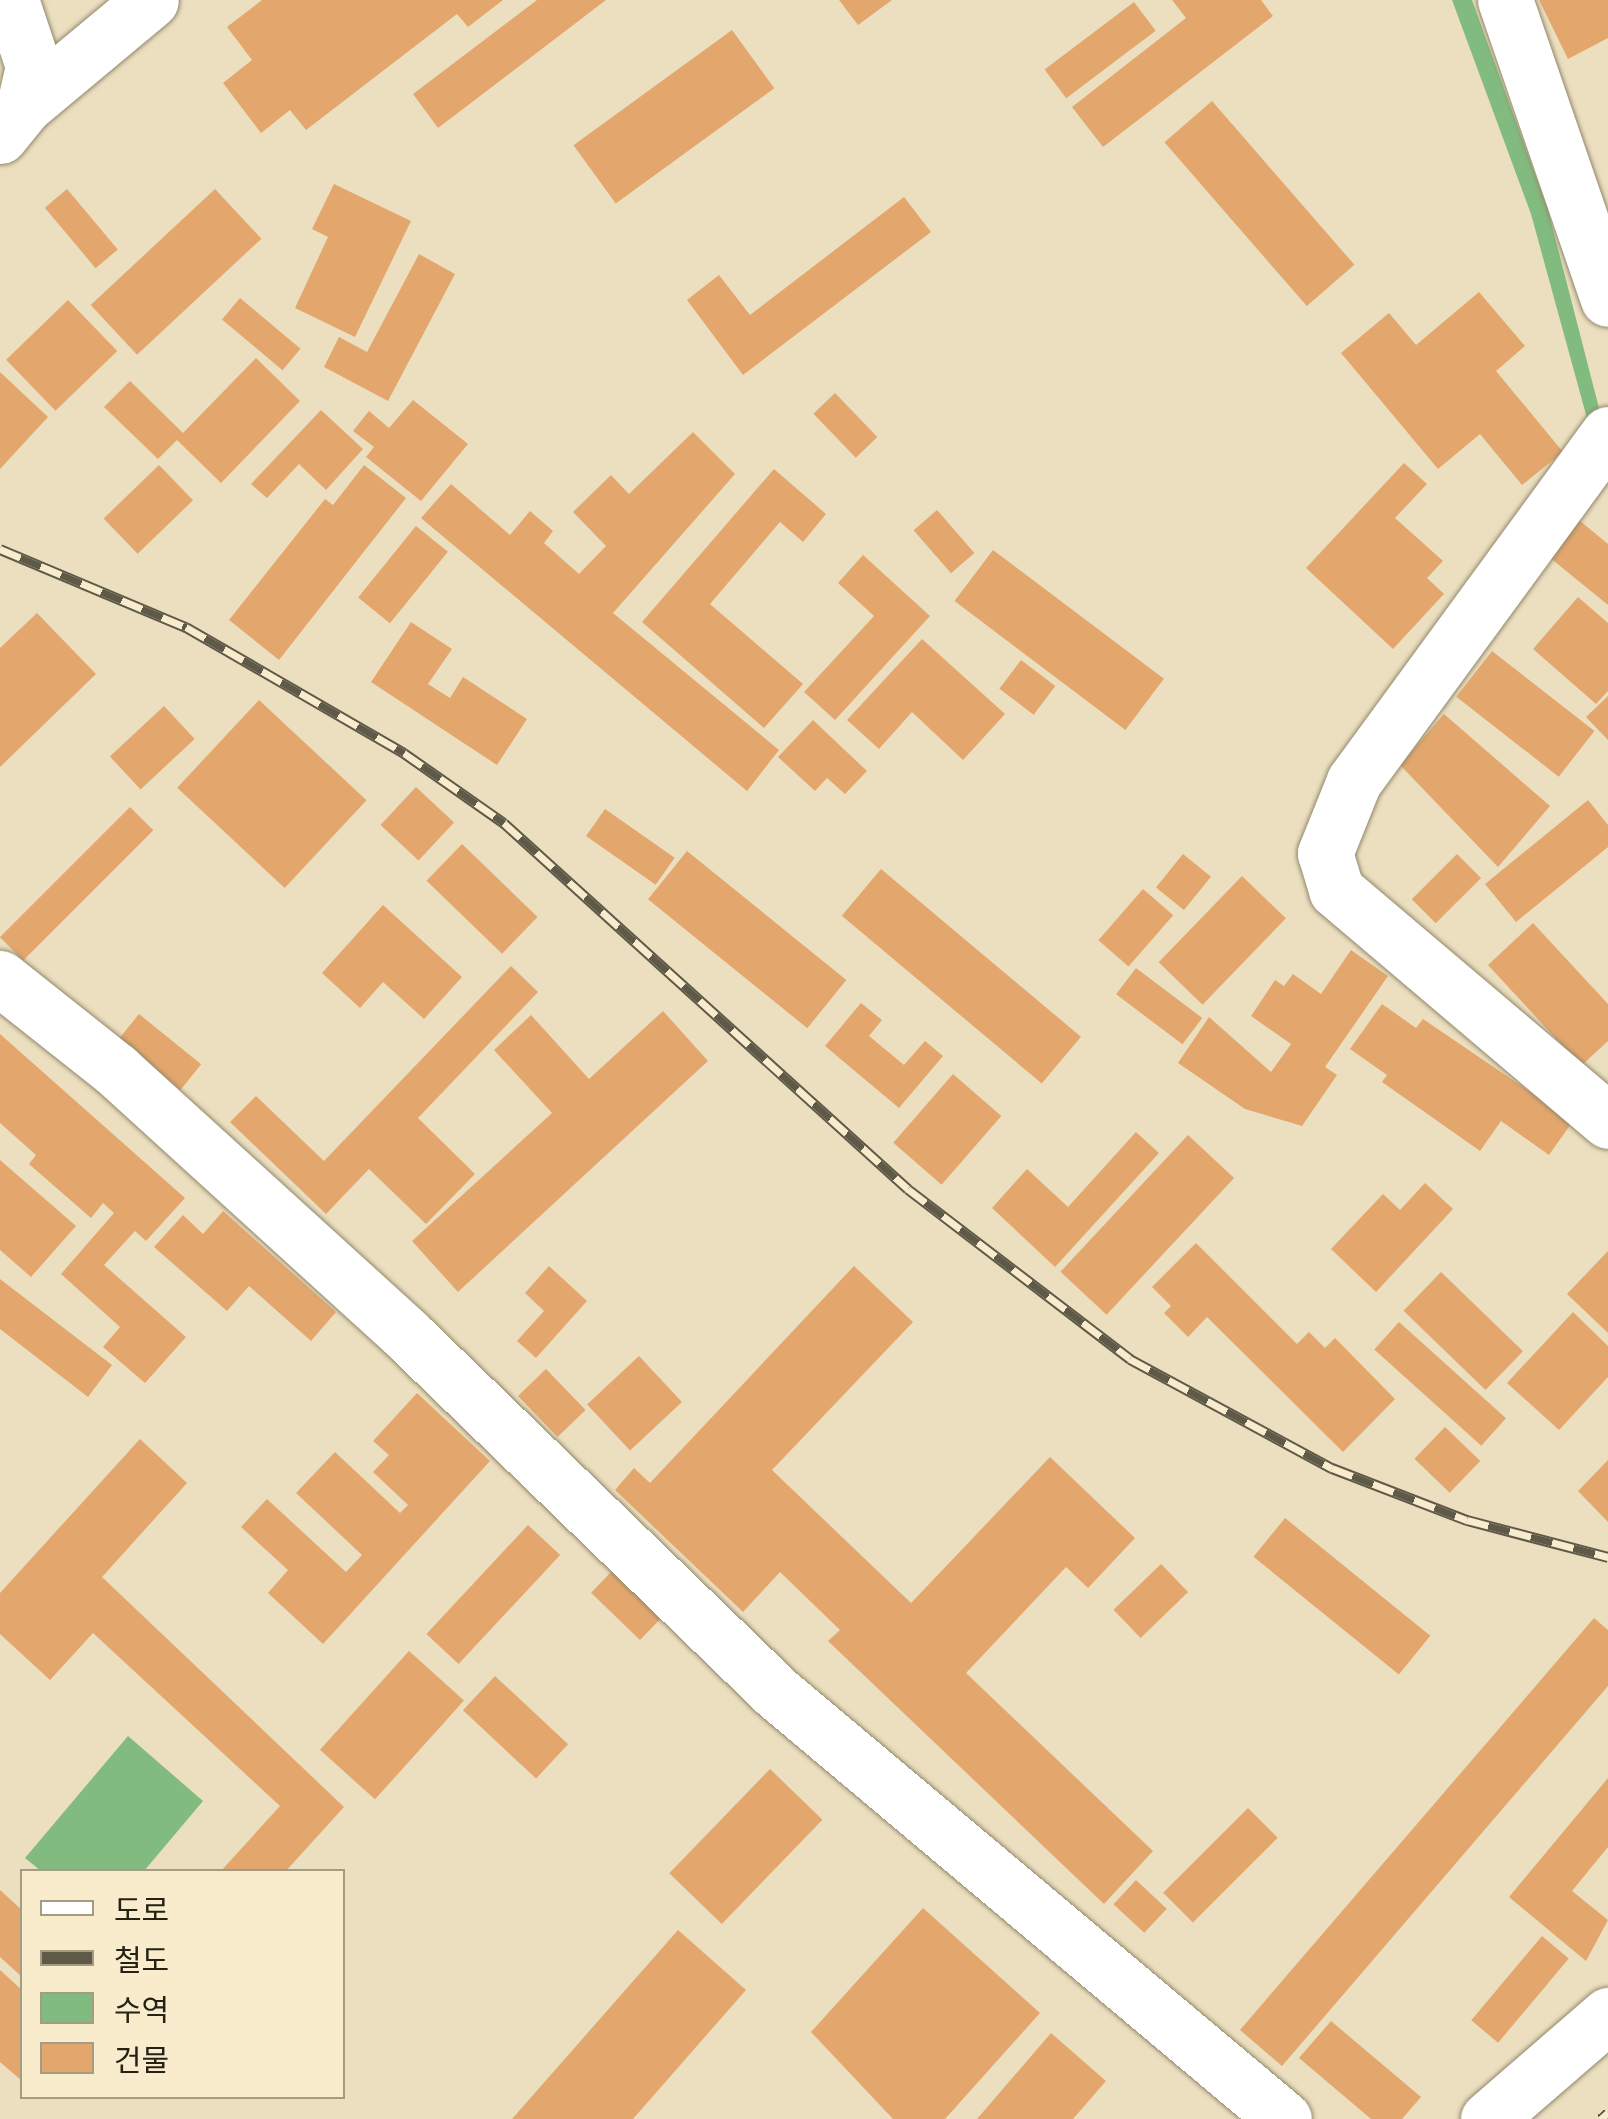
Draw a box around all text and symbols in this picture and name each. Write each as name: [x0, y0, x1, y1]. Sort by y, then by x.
legend: [20, 1869, 345, 2099]
text: 도로: [114, 1893, 169, 1929]
text: 철도: [114, 1943, 169, 1979]
text: 수역: [114, 1993, 169, 2029]
text: 건물: [114, 2043, 169, 2079]

